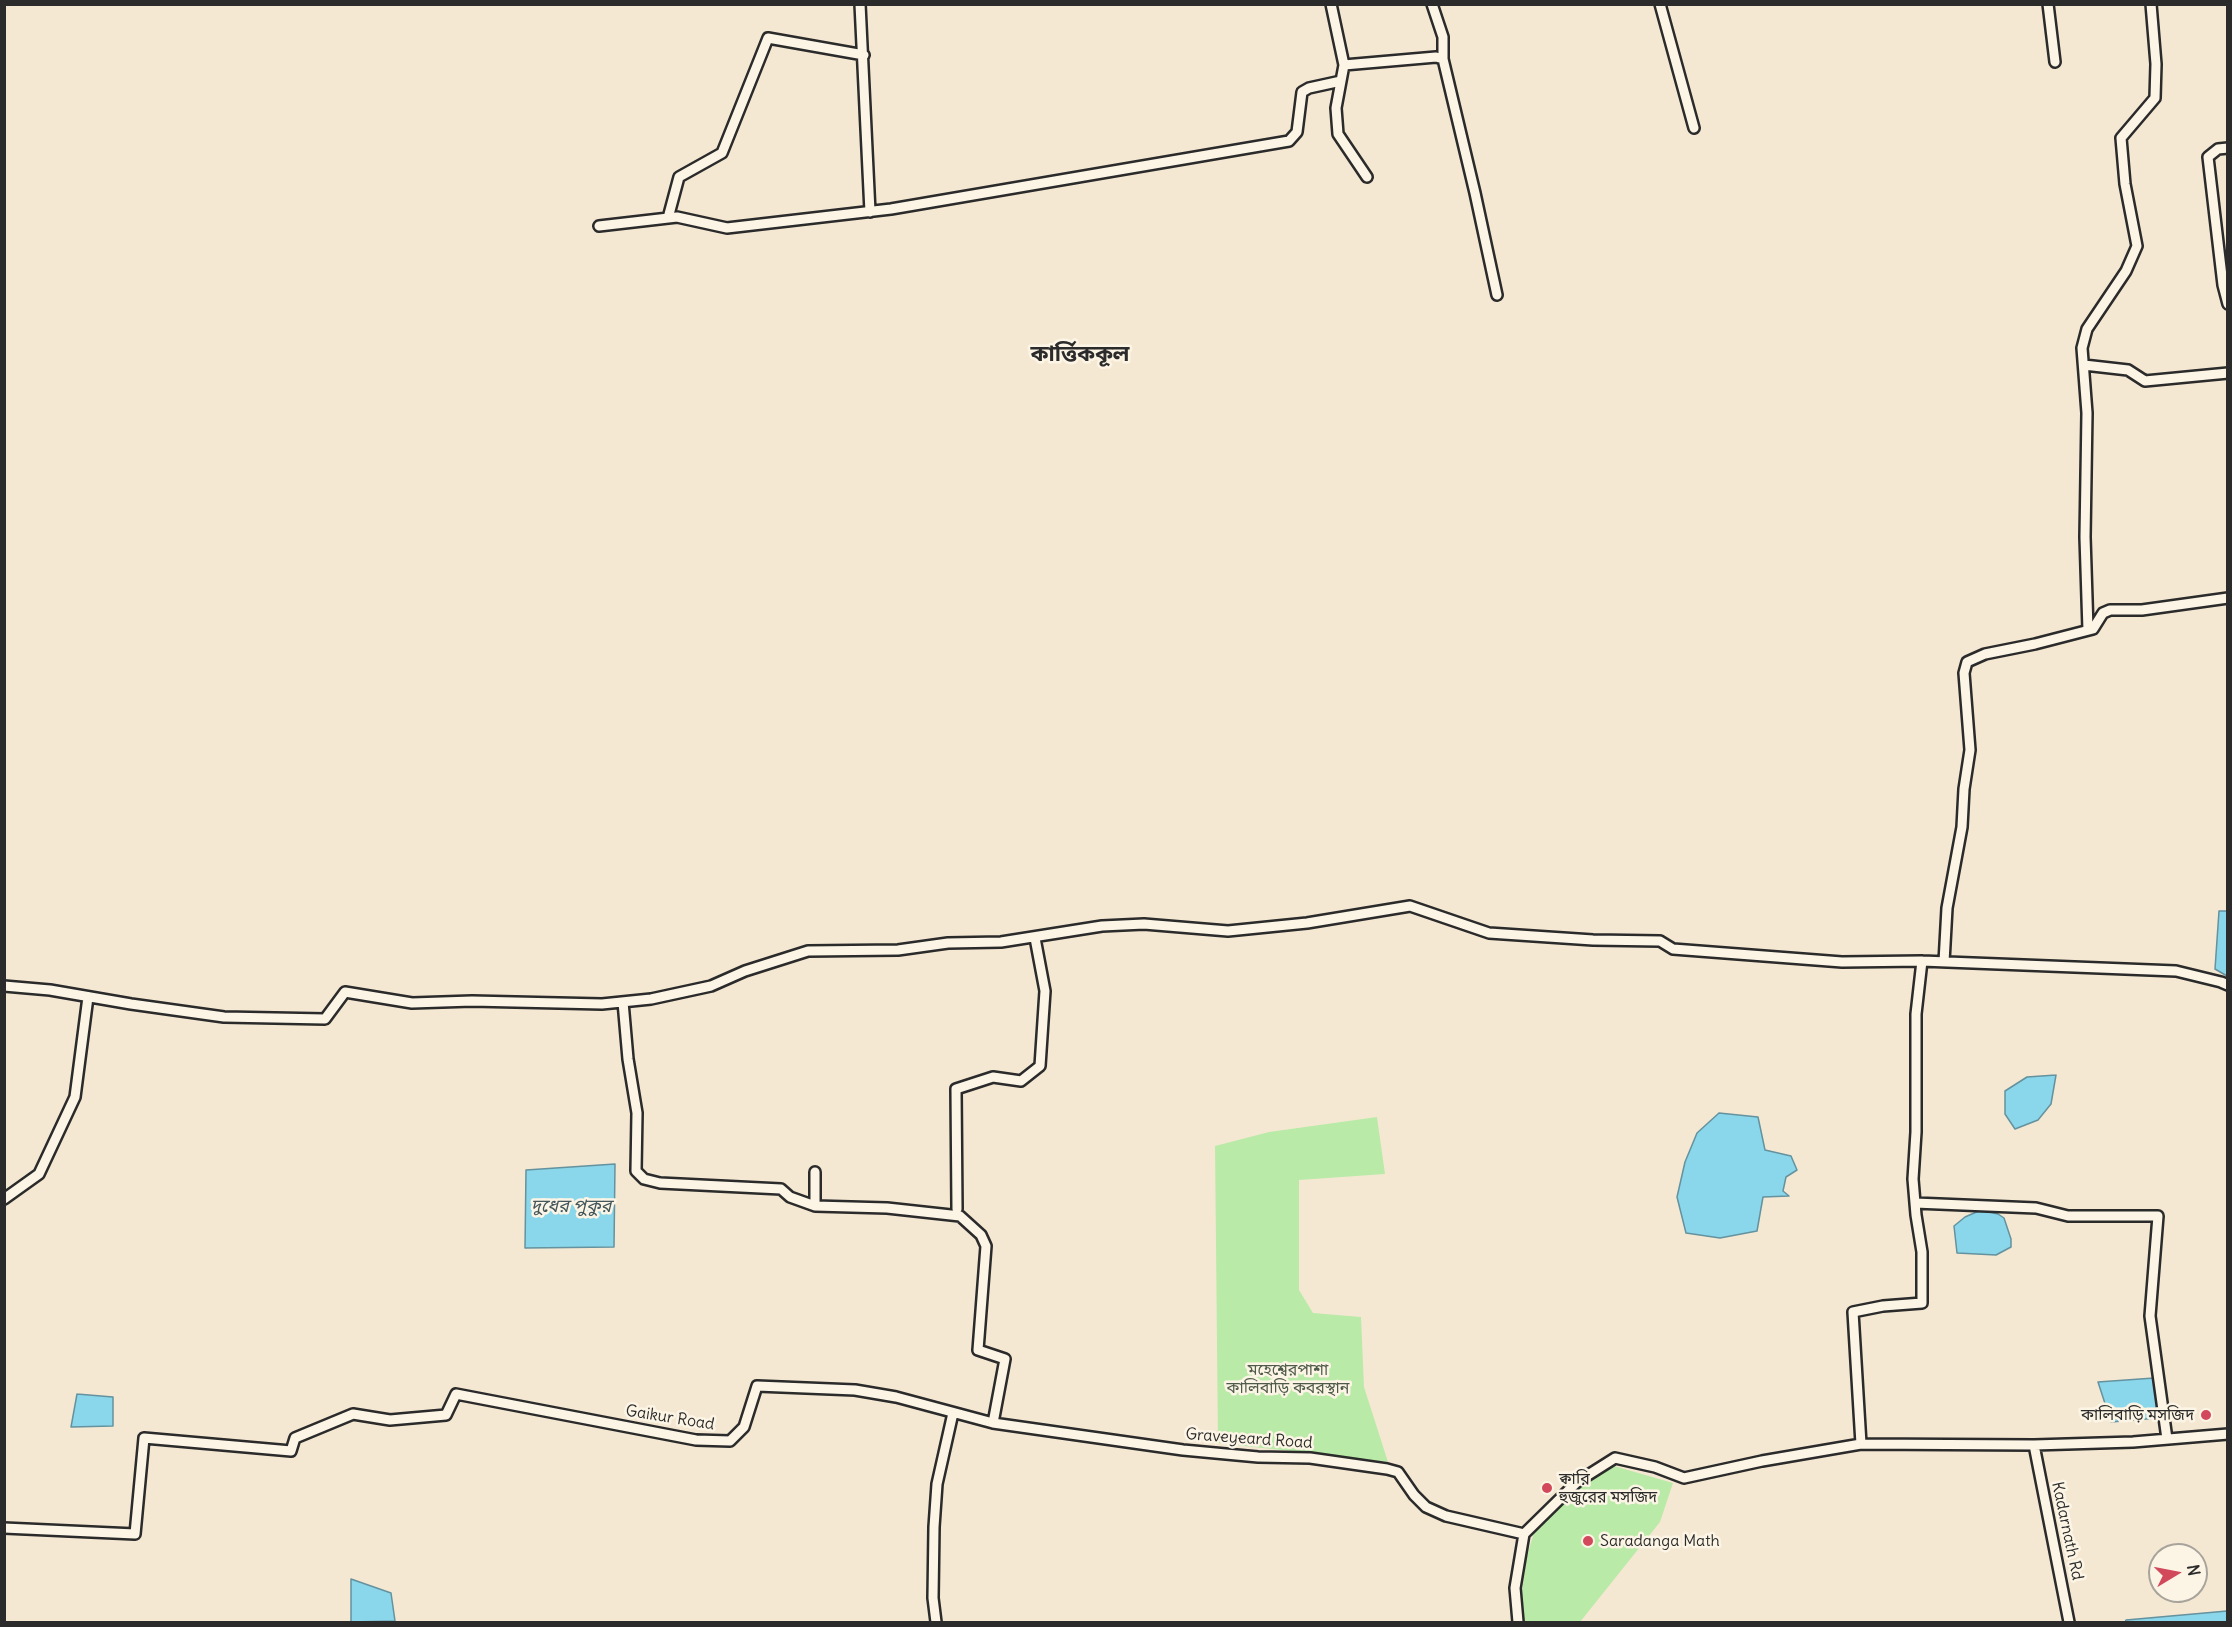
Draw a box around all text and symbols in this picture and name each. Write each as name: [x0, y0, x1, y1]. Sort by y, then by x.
district label: কার্ত্তিককূল: [1031, 342, 1129, 368]
water label: দুধের পুকুর: [531, 1196, 611, 1218]
park label: মহেশ্বেরপাশা কালিবাড়ি কবরস্থান: [1227, 1360, 1349, 1398]
street label: Gaikur Road: [624, 1402, 716, 1434]
place label: কালিবাড়ি মসজিদ: [2081, 1405, 2194, 1425]
marker: কালিবাড়ি মসজিদ: [2199, 1408, 2213, 1422]
street label: Graveyeard Road: [1185, 1425, 1313, 1453]
place label: ক্বারি হুজুরের মসজিদ: [1559, 1469, 1657, 1507]
street label: Kadarnath Rd: [2047, 1480, 2087, 1582]
marker: ক্বারি হুজুরের মসজিদ: [1540, 1481, 1554, 1495]
place label: Saradanga Math: [1600, 1531, 1720, 1551]
marker: Saradanga Math: [1581, 1534, 1595, 1548]
north arrow: [2148, 1543, 2208, 1603]
text: N: [2183, 1563, 2205, 1577]

